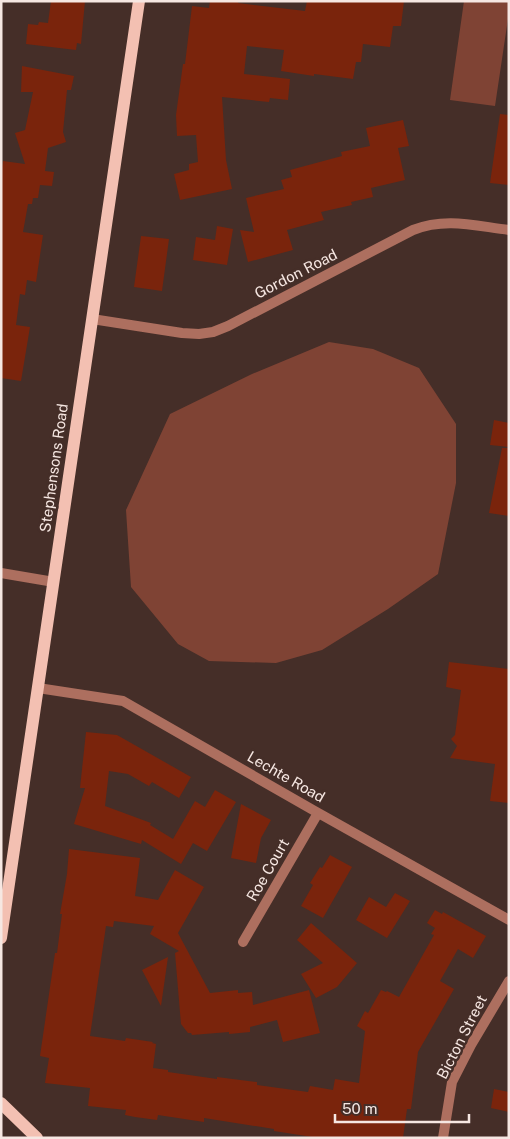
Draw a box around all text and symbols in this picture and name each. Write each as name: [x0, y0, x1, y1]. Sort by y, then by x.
street label: Gordon Road: [252, 245, 340, 302]
street label: Stephensons Road: [36, 402, 71, 533]
street label: Lechte Road: [245, 748, 328, 806]
street label: Roe Court: [243, 835, 292, 904]
street label: Bicton Street: [433, 992, 490, 1082]
scale bar: [335, 1092, 469, 1124]
text: 50 m: [342, 1100, 377, 1117]

